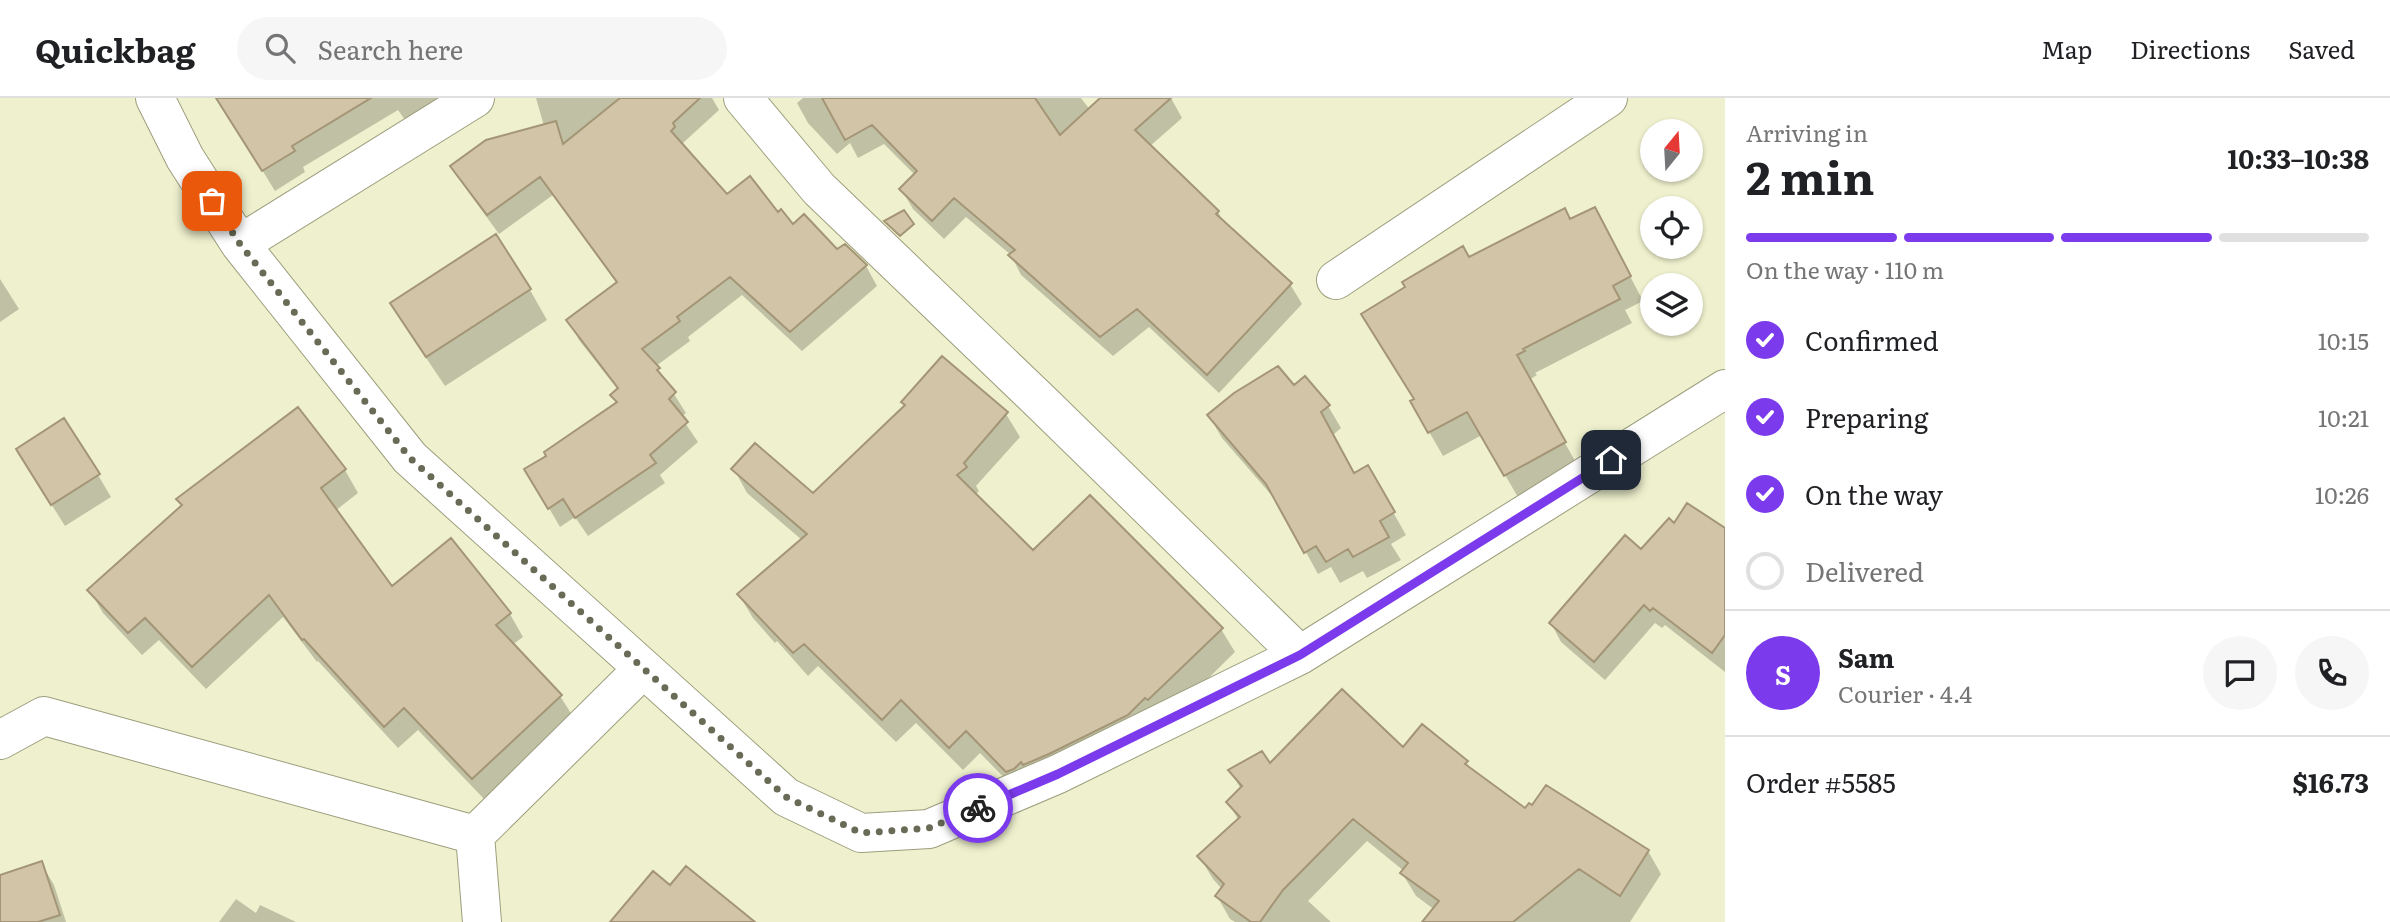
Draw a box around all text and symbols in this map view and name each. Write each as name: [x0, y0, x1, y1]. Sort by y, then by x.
search box: [237, 17, 727, 80]
text: Quickbag: [35, 24, 195, 73]
icon: search: [261, 29, 299, 67]
text: Search here: [317, 29, 463, 68]
text: Map: [2041, 31, 2092, 66]
text: Directions: [2130, 31, 2250, 66]
text: Saved: [2288, 31, 2355, 66]
text: Arriving in: [1746, 115, 1868, 149]
north arrow: [1640, 119, 1703, 182]
map controls: [1640, 119, 1703, 336]
text: 10:33–10:38: [2227, 138, 2369, 177]
text: 2 min: [1746, 141, 1875, 209]
pin: [182, 171, 242, 231]
icon: bag: [193, 182, 231, 220]
button: locate: [1640, 196, 1703, 259]
text: On the way · 110 m: [1746, 252, 1944, 286]
button: layers: [1640, 273, 1703, 336]
text: Confirmed: [1805, 320, 1939, 359]
icon: check: [1746, 321, 1784, 359]
text: 10:15: [2318, 323, 2369, 357]
text: Preparing: [1805, 397, 1928, 436]
icon: check: [1746, 398, 1784, 436]
text: 10:21: [2318, 400, 2369, 434]
pin: [1581, 430, 1641, 490]
icon: home: [1592, 441, 1630, 479]
text: On the way: [1805, 474, 1943, 513]
icon: check: [1746, 475, 1784, 513]
text: 10:26: [2315, 477, 2369, 511]
text: Delivered: [1805, 551, 1924, 590]
button: chat: [2203, 636, 2277, 710]
button: phone: [2295, 636, 2369, 710]
text: Sam: [1838, 637, 1894, 676]
text: S: [1775, 654, 1791, 693]
text: Courier · 4.4: [1838, 676, 1972, 710]
text: Order #5585: [1746, 762, 1896, 801]
text: $16.73: [2292, 762, 2369, 801]
courier: [943, 773, 1013, 843]
icon: bike: [959, 789, 997, 827]

